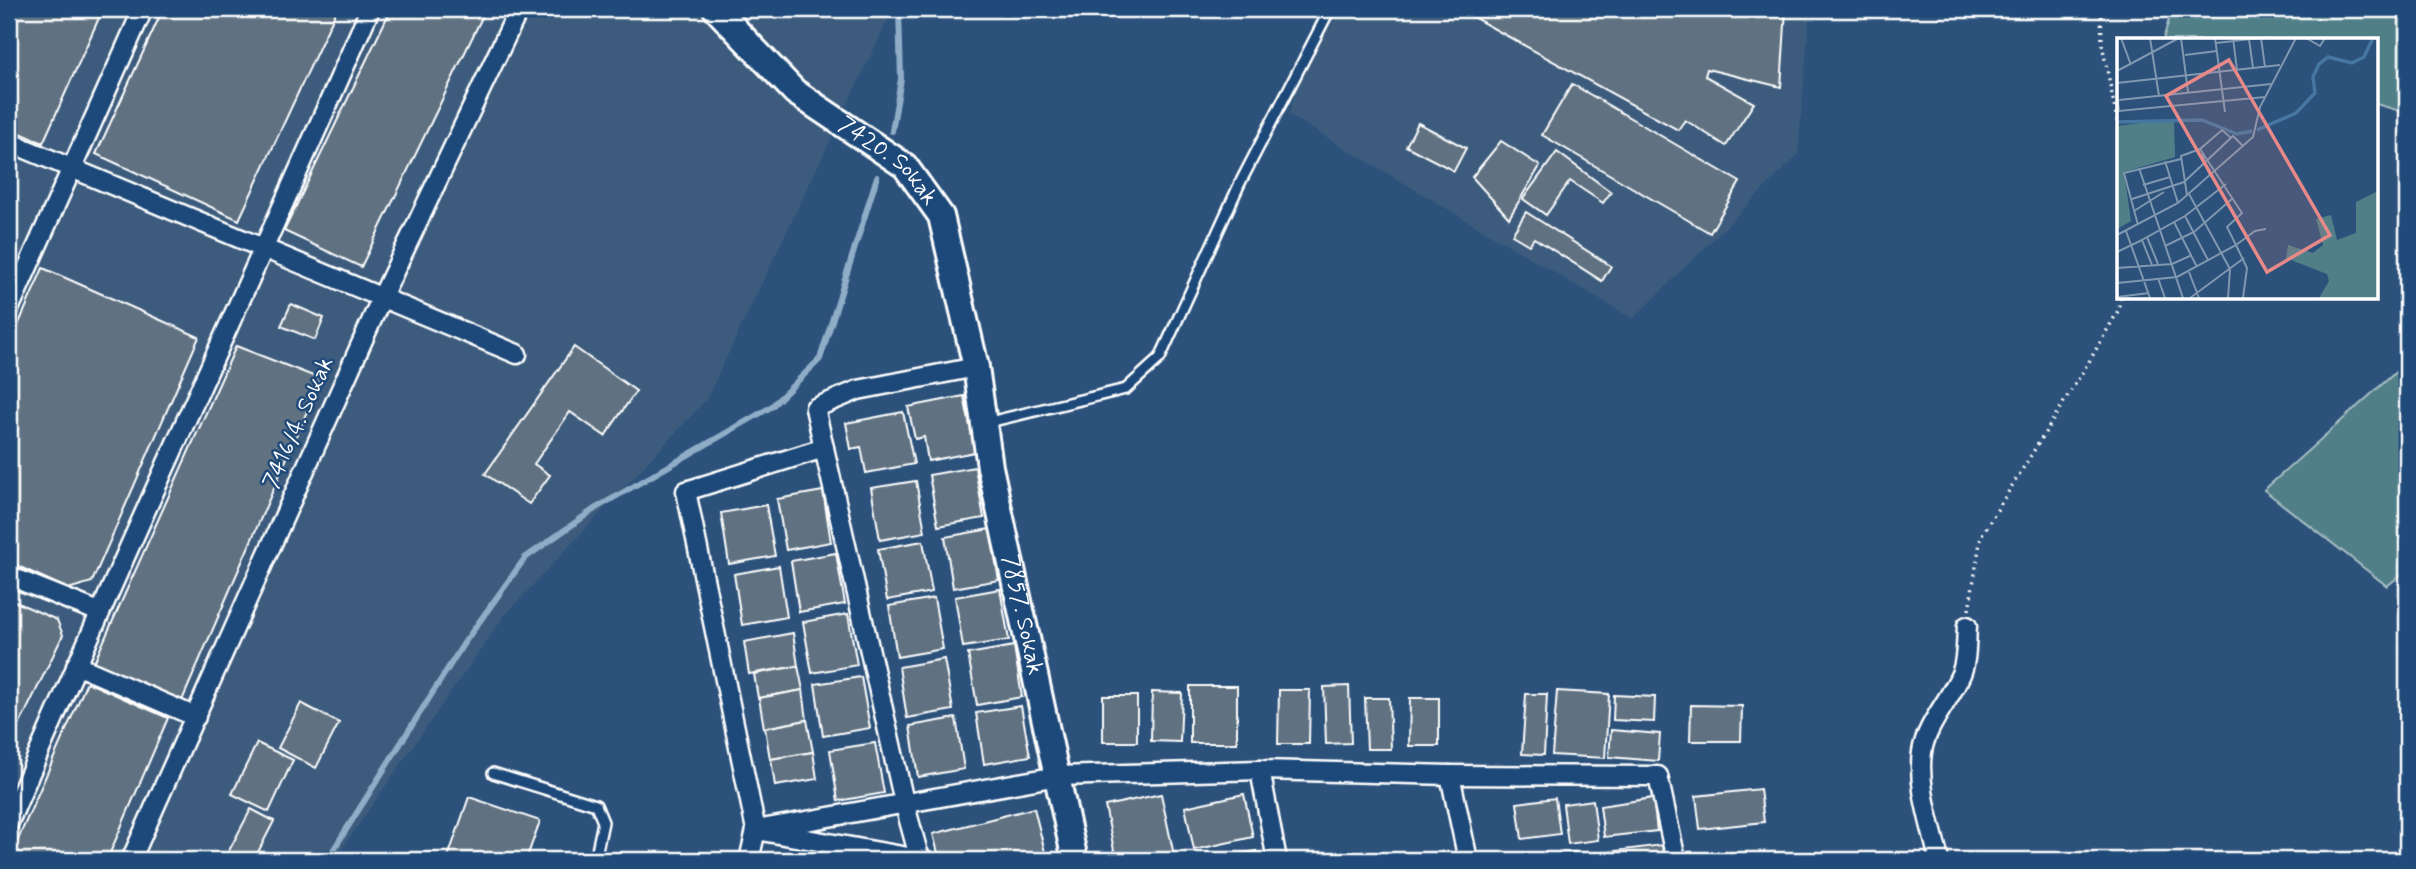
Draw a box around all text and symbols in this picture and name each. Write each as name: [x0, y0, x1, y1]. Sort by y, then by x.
inset map: [2117, 38, 2378, 299]
street label: 7420. Sokak: [832, 110, 944, 212]
street label: 7416/4. Sokak: [257, 352, 341, 494]
street label: 7857. Sokak: [994, 552, 1050, 678]

